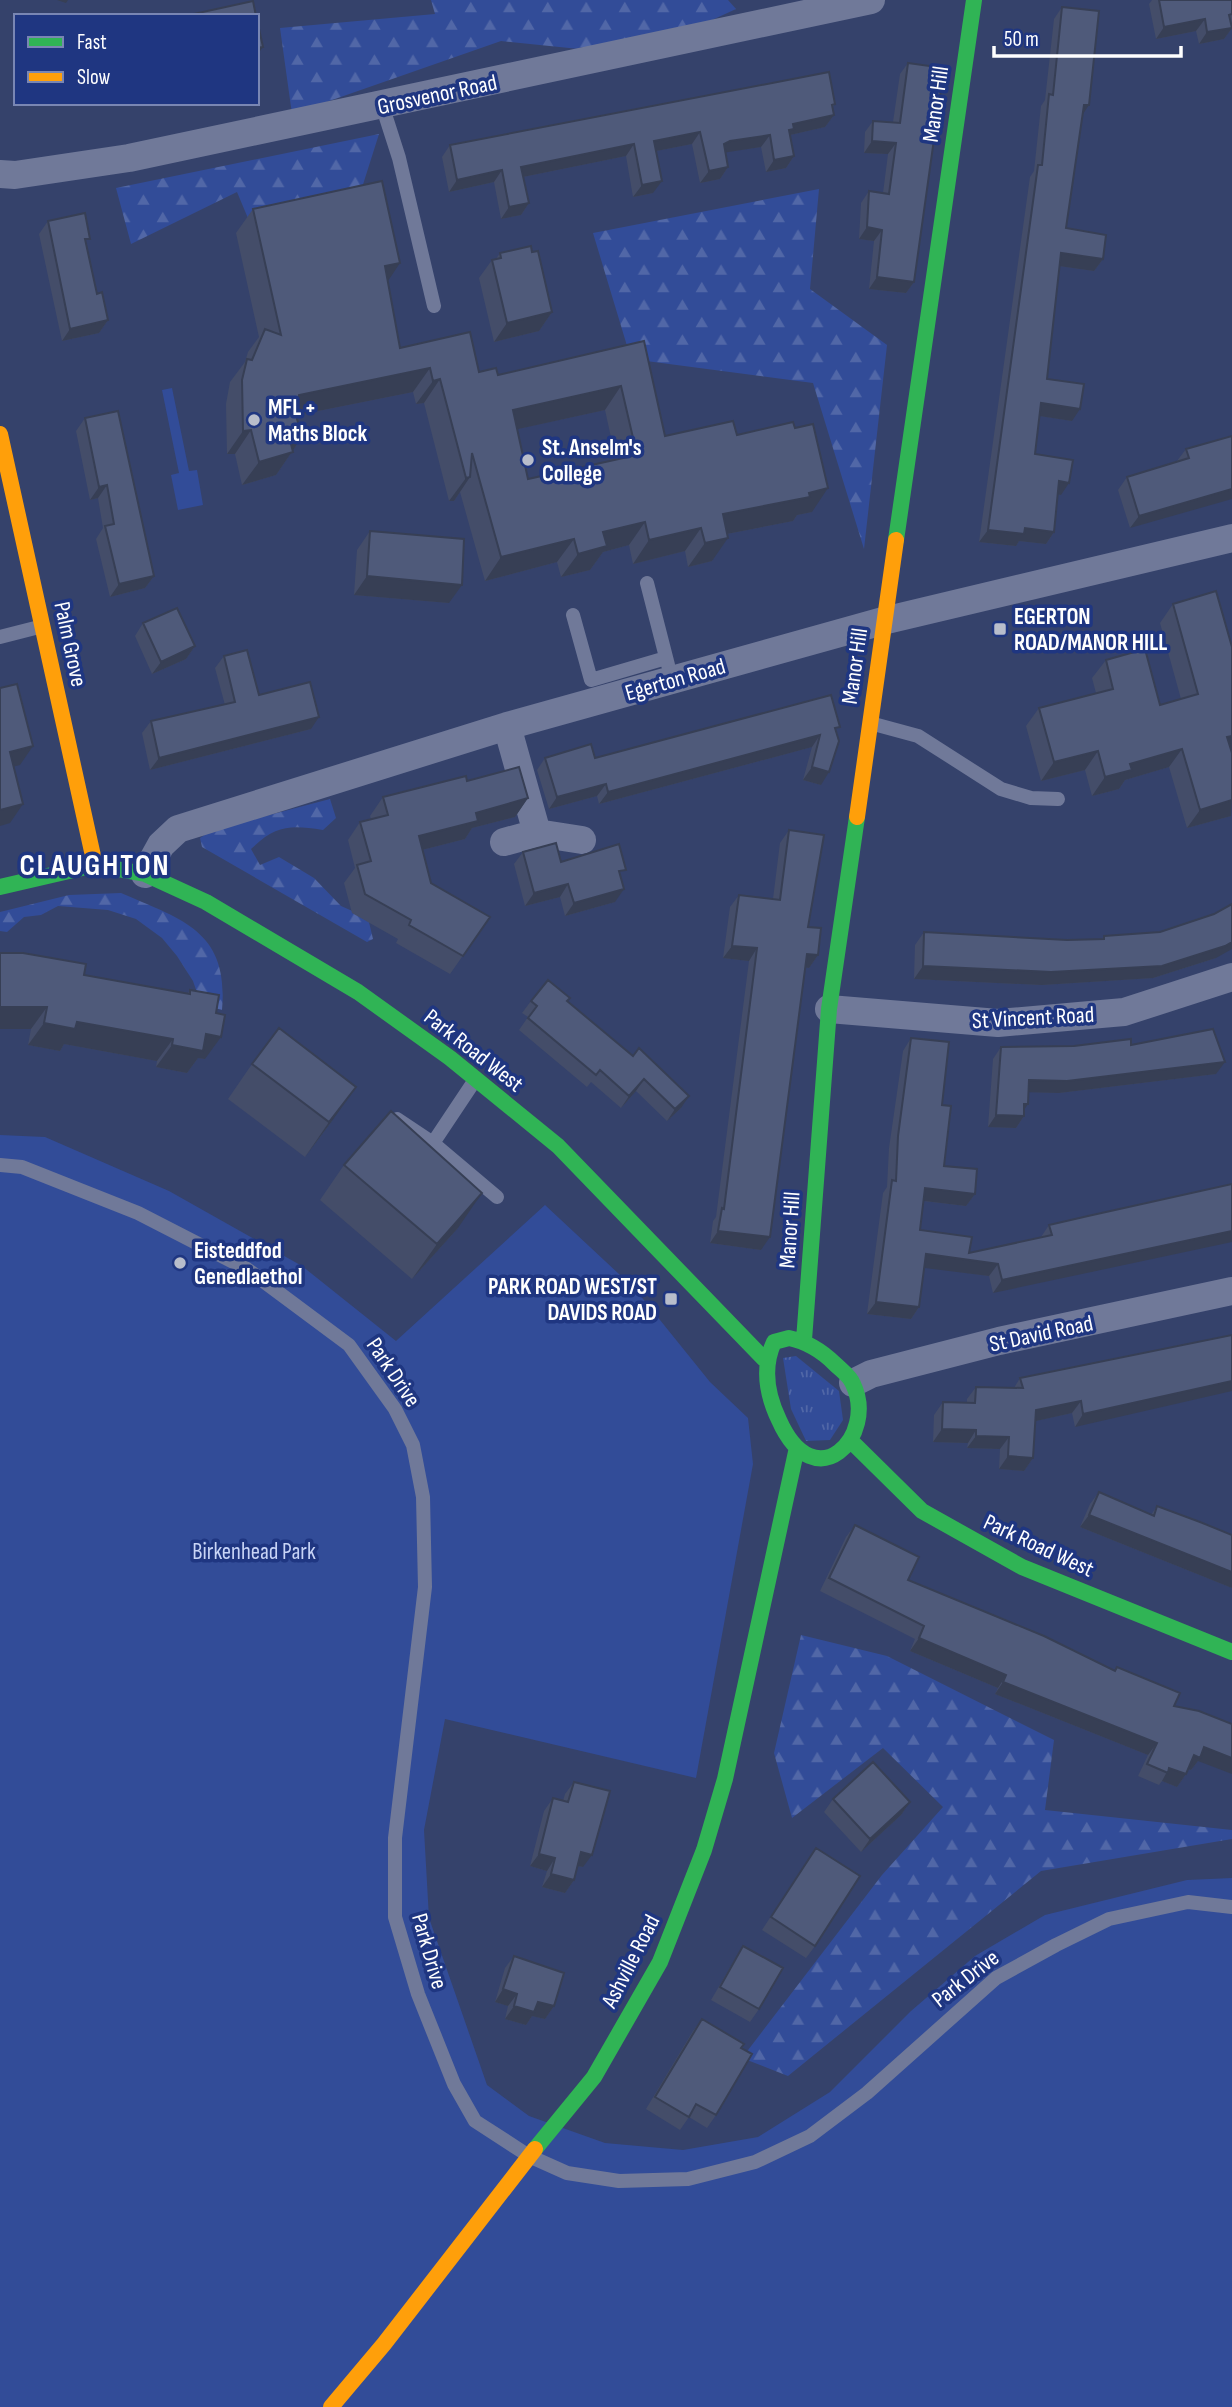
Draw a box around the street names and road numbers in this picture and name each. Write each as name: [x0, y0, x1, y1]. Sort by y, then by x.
street label: Manor Hill: [917, 64, 955, 144]
street label: Grosvenor Road: [375, 69, 500, 121]
street label: Palm Grove: [47, 599, 93, 689]
street label: Manor Hill: [836, 626, 874, 706]
street label: Egerton Road: [622, 652, 729, 708]
street label: St Vincent Road: [971, 1001, 1095, 1035]
street label: Park Road West: [418, 1003, 529, 1098]
street label: Manor Hill: [773, 1191, 807, 1269]
street label: St David Road: [987, 1309, 1096, 1359]
street label: Park Drive: [360, 1333, 426, 1413]
street label: Park Road West: [979, 1508, 1098, 1584]
street label: Park Drive: [405, 1910, 453, 1992]
street label: Ashville Road: [595, 1910, 666, 2014]
street label: Park Drive: [926, 1944, 1005, 2014]

